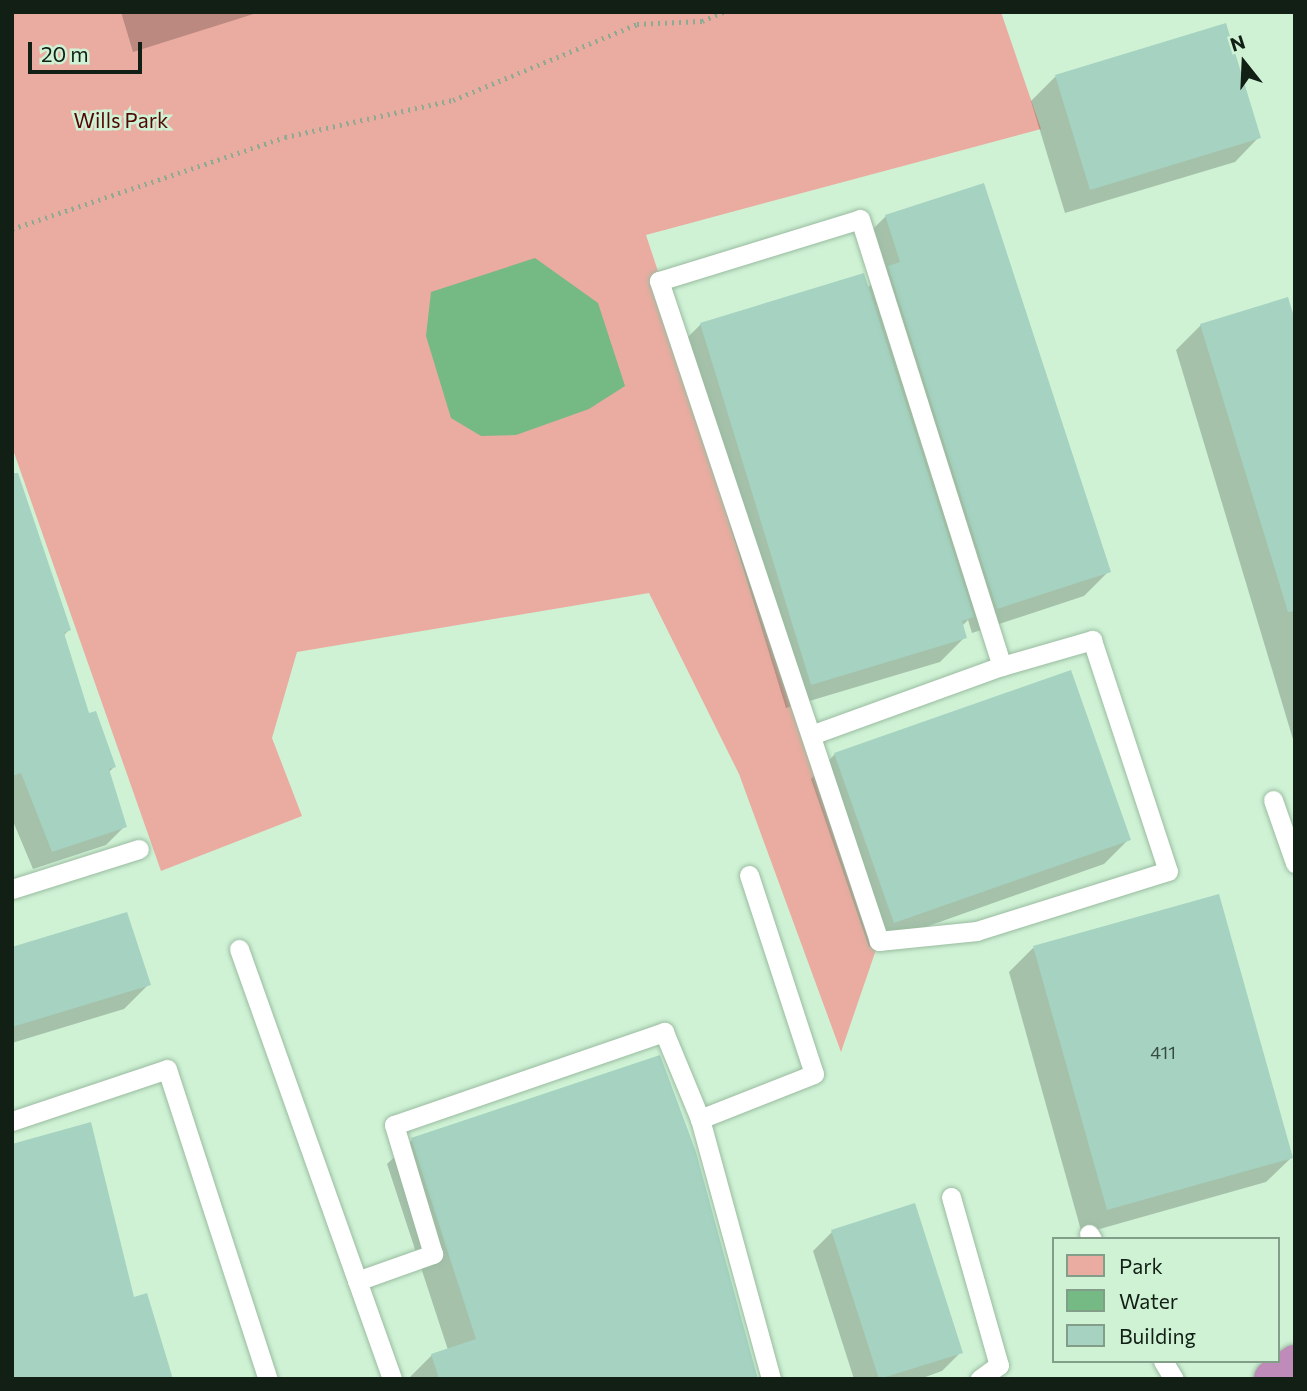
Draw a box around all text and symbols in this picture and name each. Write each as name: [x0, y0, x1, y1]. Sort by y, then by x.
scale bar: [32, 28, 145, 72]
north arrow: [1209, 28, 1279, 98]
text: N: [1227, 29, 1248, 56]
text: 20 m: [41, 41, 89, 66]
park label: Wills Park: [74, 107, 168, 133]
house number: 411: [1150, 1041, 1176, 1063]
legend: [1052, 1237, 1279, 1363]
text: Park: [1119, 1253, 1163, 1278]
text: Water: [1119, 1288, 1178, 1313]
text: Building: [1119, 1323, 1196, 1348]

